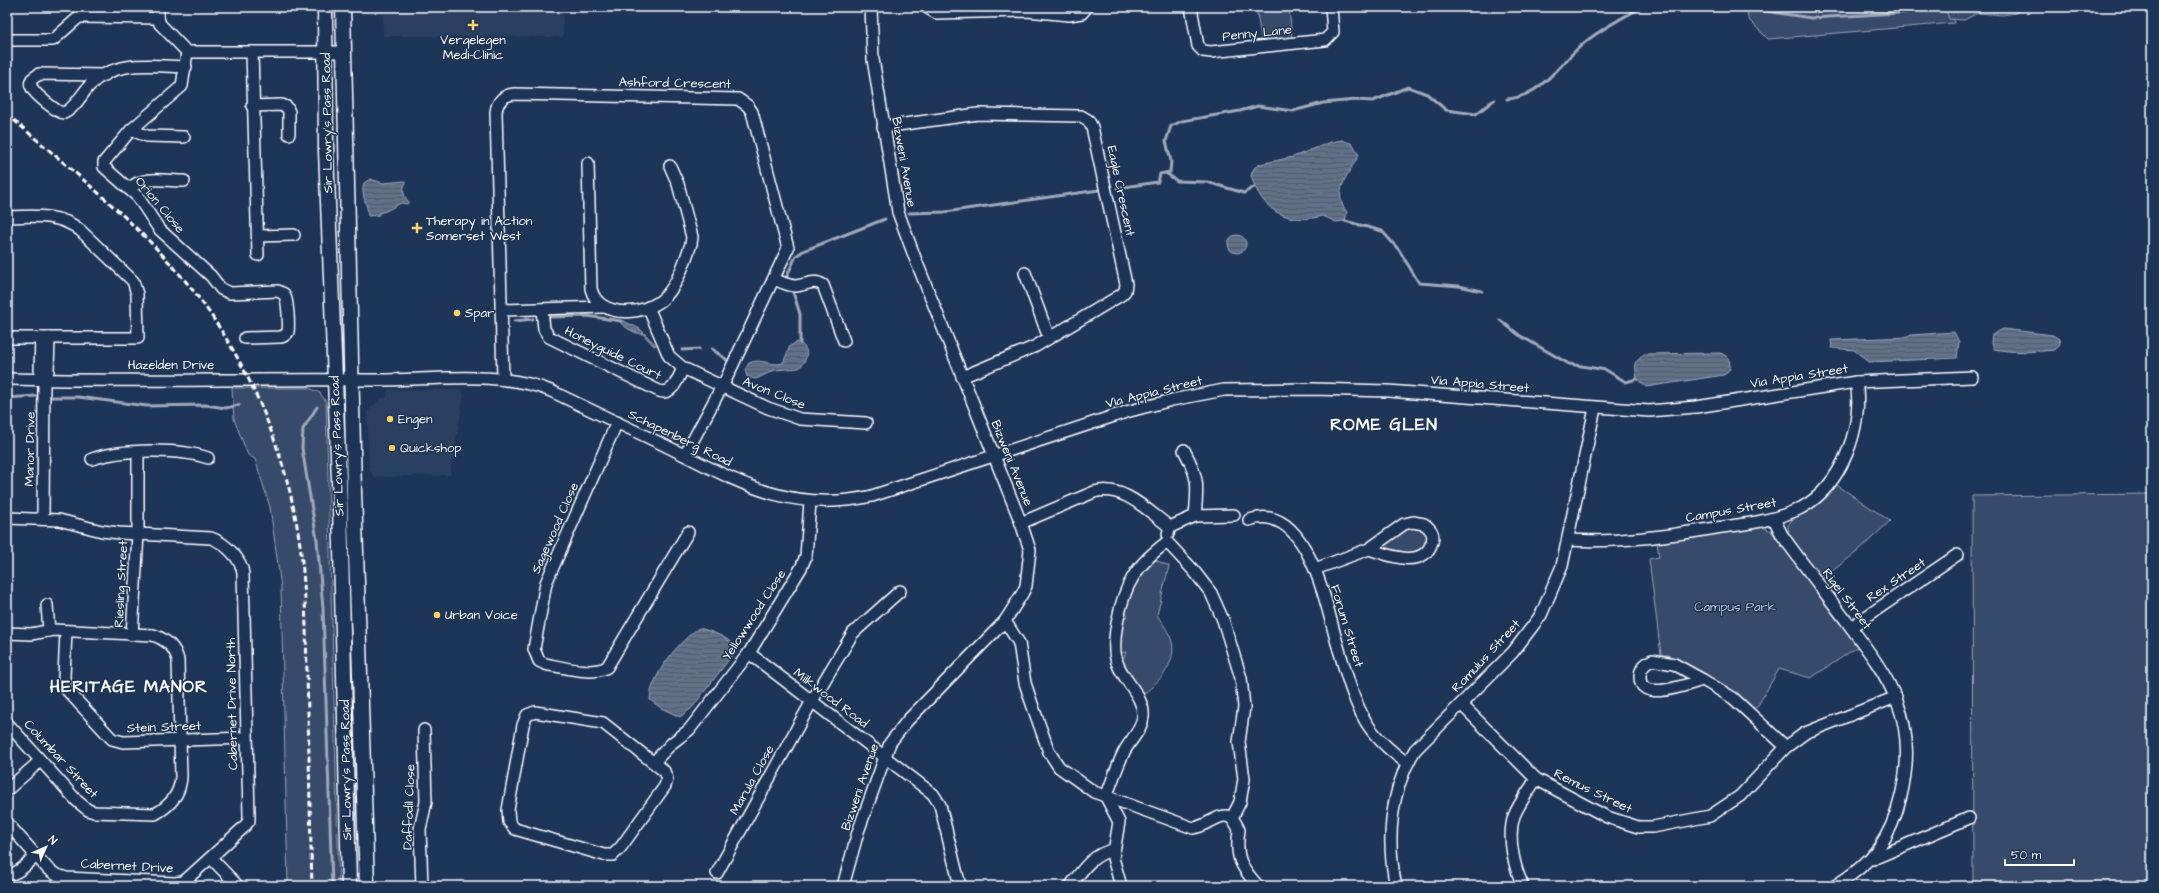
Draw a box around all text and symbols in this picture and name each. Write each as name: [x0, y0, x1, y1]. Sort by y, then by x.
marker: Vergelegen Medi-Clinic: [467, 19, 479, 31]
street label: Penny Lane: [1221, 20, 1293, 47]
place label: Vergelegen Medi-Clinic: [440, 31, 506, 64]
street label: Sir Lowry's Pass Road: [317, 52, 338, 193]
street label: Ashford Crescent: [619, 73, 732, 93]
street label: Bizweni Avenue: [887, 116, 921, 208]
street label: Eagle Crescent: [1102, 144, 1140, 239]
street label: Orion Close: [131, 173, 189, 237]
place label: Therapy in Action Somerset West: [426, 212, 533, 245]
marker: Therapy in Action Somerset West: [411, 222, 423, 234]
place label: Spar: [465, 304, 494, 322]
marker: Spar: [452, 308, 462, 318]
street label: Honeyguide Court: [561, 322, 665, 385]
street label: Hazelden Drive: [128, 356, 214, 374]
street label: Via Appia Street: [1749, 359, 1850, 393]
street label: Via Appia Street: [1104, 371, 1205, 413]
street label: Via Appia Street: [1430, 371, 1531, 397]
street label: Avon Close: [740, 372, 808, 414]
street label: Sir Lowry's Pass Road: [326, 375, 349, 517]
street label: Schapenberg Road: [625, 405, 735, 472]
place label: Engen: [398, 410, 433, 429]
street label: Manor Drive: [20, 411, 40, 487]
district label: ROME GLEN: [1330, 413, 1438, 437]
marker: Engen: [385, 414, 395, 424]
street label: Bizweni Avenue: [987, 417, 1037, 509]
place label: Quickshop: [400, 439, 462, 457]
marker: Quickshop: [387, 443, 397, 453]
street label: Sagewood Close: [527, 480, 584, 577]
street label: Campus Street: [1684, 493, 1778, 527]
street label: Riesling Street: [110, 539, 133, 628]
street label: Rex Street: [1863, 553, 1930, 606]
street label: Rigel Street: [1817, 565, 1876, 634]
street label: Yellowwood Close: [718, 566, 790, 664]
street label: Forum Street: [1326, 582, 1368, 670]
park label: Campus Park: [1694, 598, 1776, 616]
place label: Urban Voice: [445, 606, 518, 624]
marker: Urban Voice: [432, 610, 442, 620]
street label: Romulus Street: [1447, 615, 1525, 696]
street label: Cabernet Drive North: [222, 637, 242, 770]
street label: Milkwood Road: [790, 664, 872, 732]
district label: HERITAGE MANOR: [50, 675, 208, 699]
street label: Sir Lowry's Pass Road: [336, 699, 357, 840]
street label: Columbar Street: [20, 716, 103, 803]
street label: Stein Street: [126, 717, 202, 737]
street label: Bizweni Avenue: [837, 741, 883, 833]
street label: Marula Close: [725, 742, 779, 818]
street label: Daffodil Close: [399, 764, 419, 850]
street label: Remus Street: [1551, 764, 1636, 818]
north arrow: [26, 827, 66, 867]
text: N: [45, 833, 61, 848]
scale bar: [2005, 841, 2074, 867]
text: 50 m: [2011, 847, 2042, 864]
street label: Cabernet Drive: [80, 855, 174, 877]

